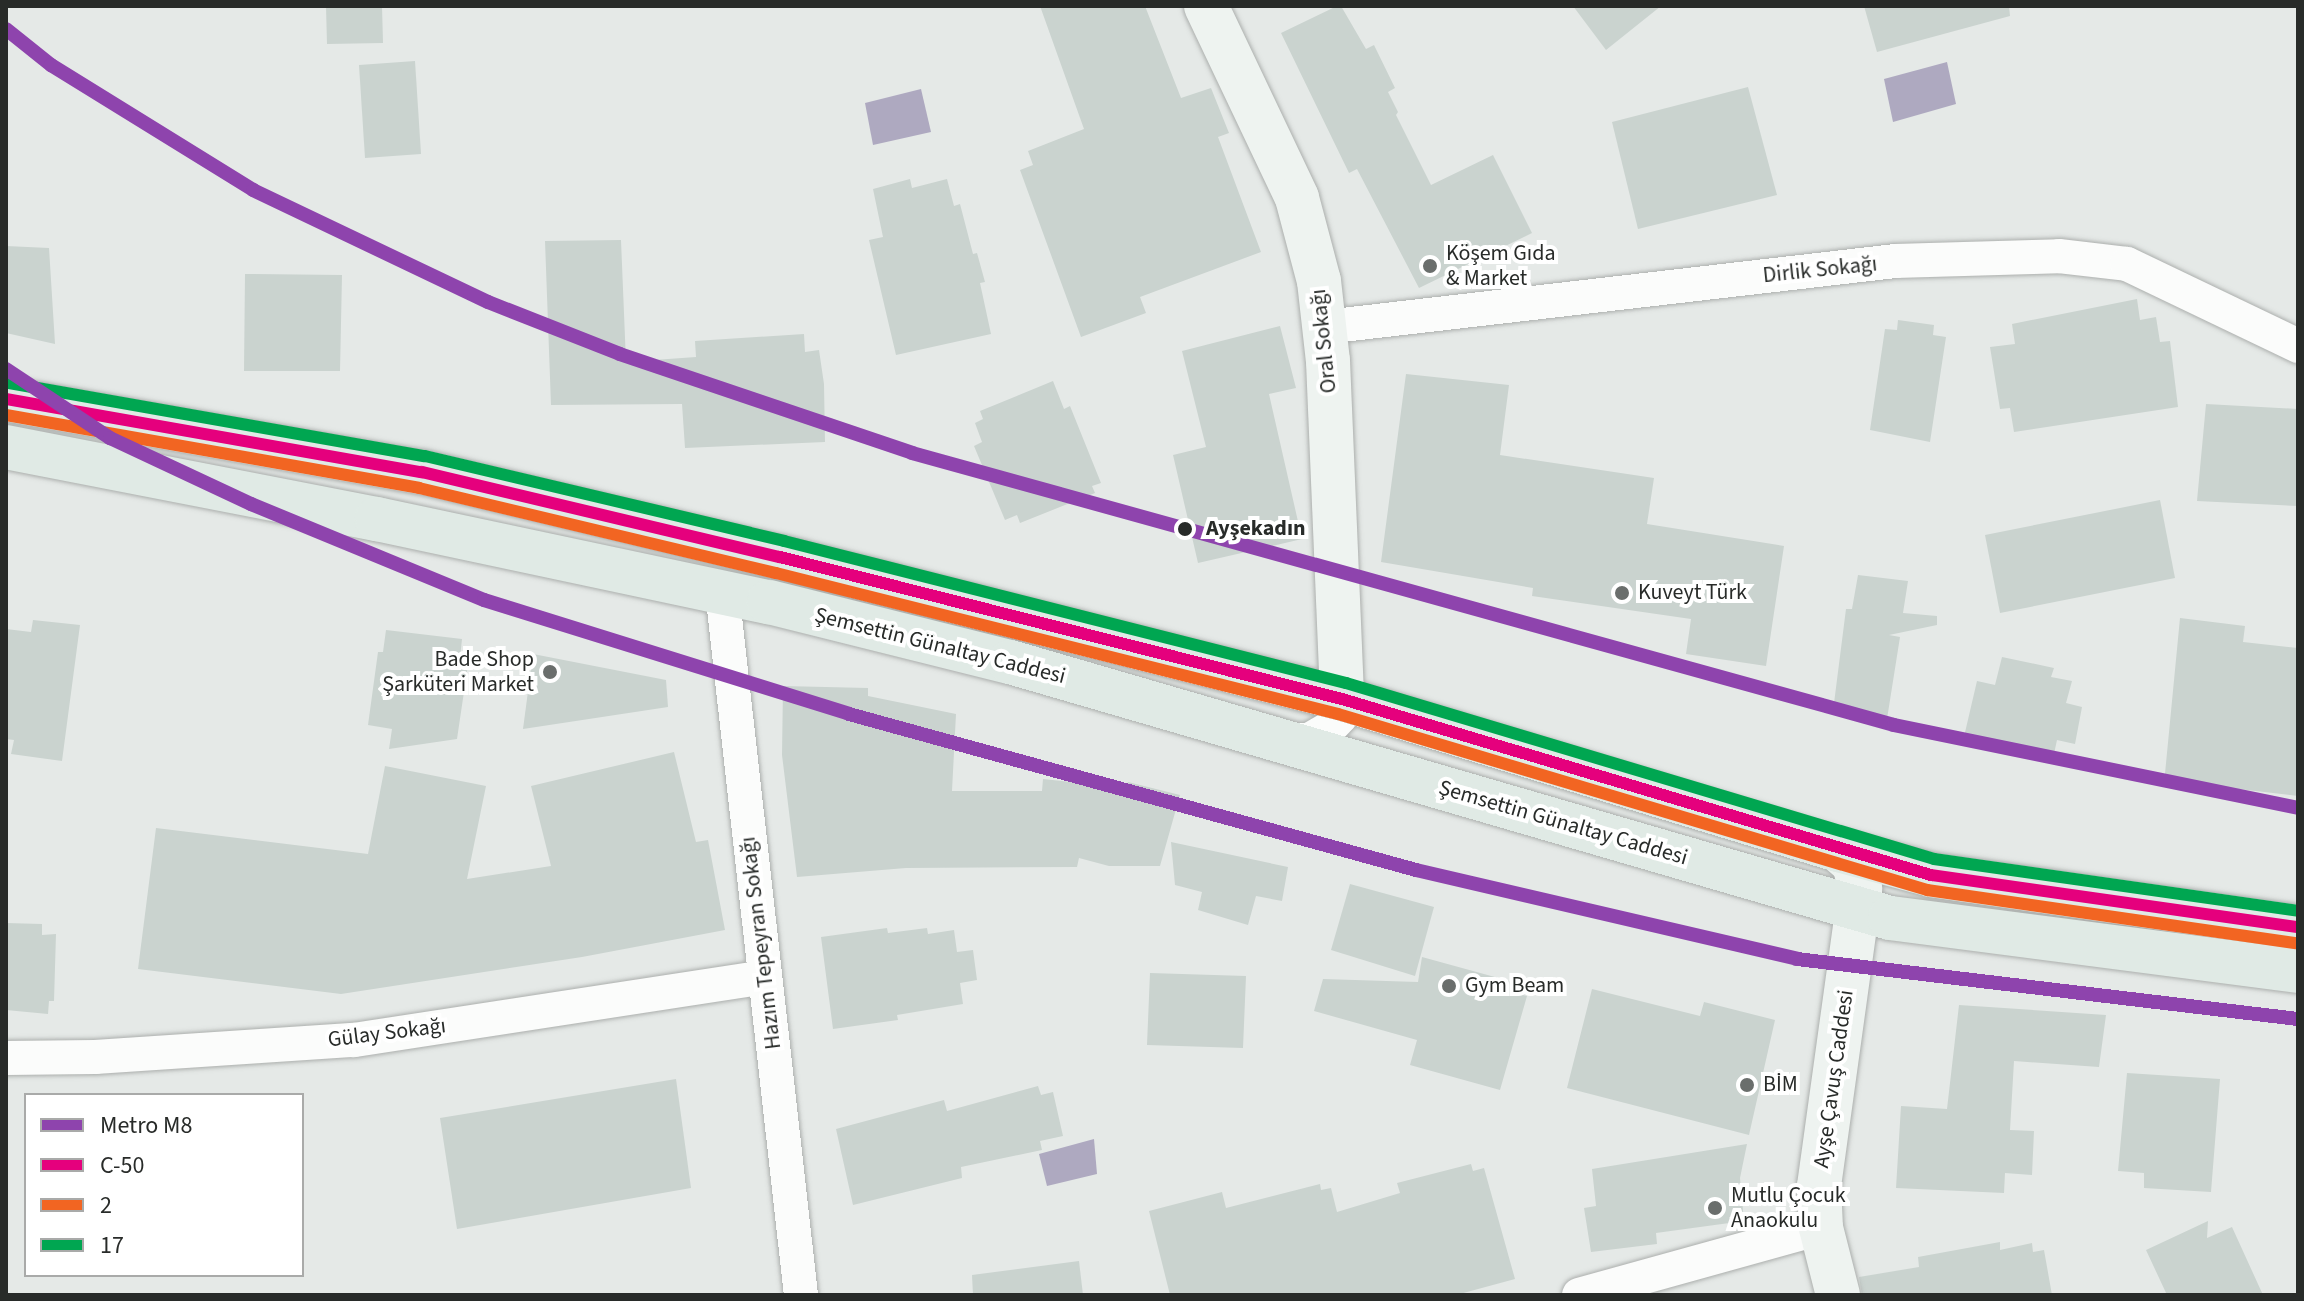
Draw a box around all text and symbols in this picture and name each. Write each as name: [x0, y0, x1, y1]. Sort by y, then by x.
place label: Köşem Gıda & Market: [1446, 240, 1556, 292]
street label: Dirlik Sokağı: [1762, 251, 1878, 289]
marker: Köşem Gıda & Market: [1421, 257, 1439, 275]
street label: Oral Sokağı: [1305, 288, 1343, 394]
marker: Ayşekadın: [1171, 515, 1199, 543]
place label: Ayşekadın: [1206, 516, 1306, 542]
place label: Kuveyt Türk: [1638, 580, 1747, 606]
marker: Kuveyt Türk: [1613, 584, 1631, 602]
street label: Şemsettin Günaltay Caddesi: [812, 602, 1068, 690]
place label: Bade Shop Şarküteri Market: [382, 646, 534, 698]
marker: Bade Shop Şarküteri Market: [541, 663, 559, 681]
street label: Şemsettin Günaltay Caddesi: [1436, 775, 1690, 871]
street label: Hazım Tepeyran Sokağı: [735, 835, 787, 1051]
place label: Gym Beam: [1465, 973, 1564, 999]
marker: Gym Beam: [1440, 977, 1458, 995]
street label: Ayşe Çavuş Caddesi: [1808, 988, 1860, 1170]
street label: Gülay Sokağı: [326, 1013, 448, 1053]
place label: BİM: [1763, 1072, 1798, 1098]
marker: BİM: [1738, 1076, 1756, 1094]
legend: [24, 1093, 304, 1277]
text: Metro M8: [100, 1108, 193, 1143]
text: C-50: [100, 1148, 144, 1183]
place label: Mutlu Çocuk Anaokulu: [1731, 1182, 1846, 1234]
text: 2: [100, 1188, 112, 1223]
marker: Mutlu Çocuk Anaokulu: [1706, 1199, 1724, 1217]
text: 17: [100, 1228, 124, 1263]

